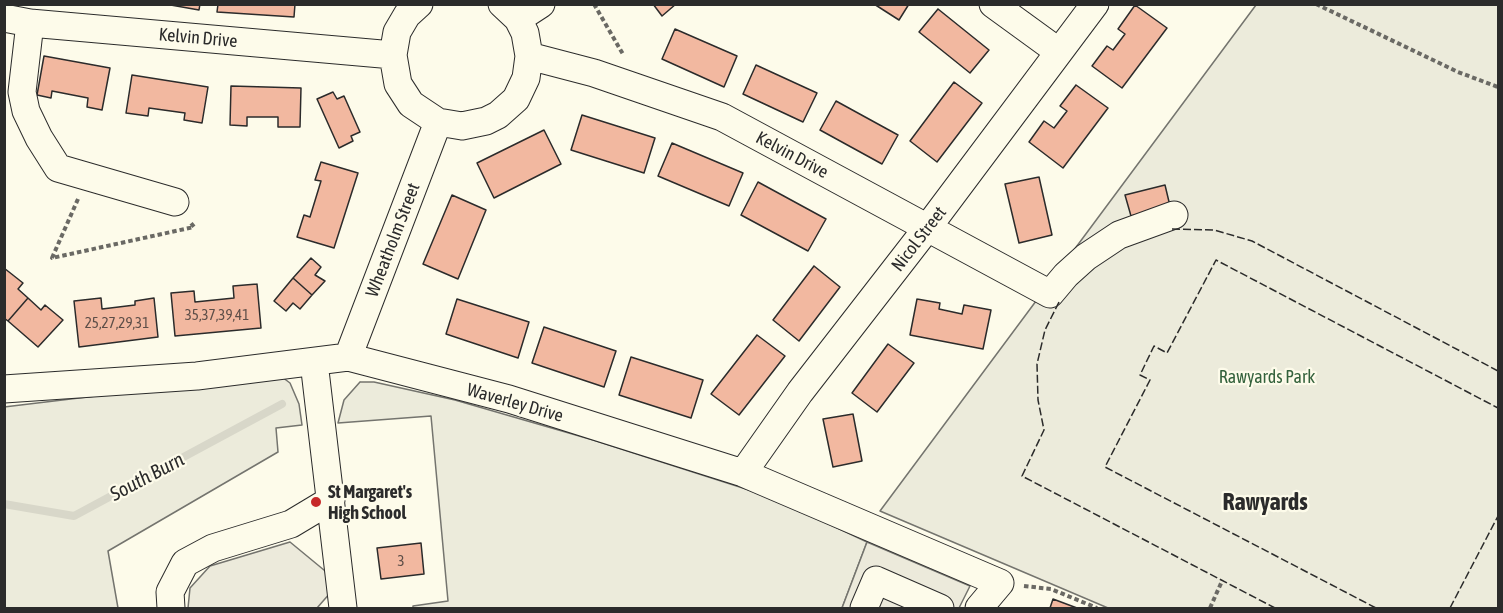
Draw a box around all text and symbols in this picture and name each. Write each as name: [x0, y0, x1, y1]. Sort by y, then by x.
street label: Kelvin Drive: [158, 24, 238, 52]
street label: Kelvin Drive: [752, 127, 832, 183]
street label: Wheatholm Street: [361, 180, 425, 300]
street label: Nicol Street: [887, 202, 951, 276]
house number: 35,37,39,41: [185, 306, 249, 324]
house number: 25,27,29,31: [85, 314, 149, 332]
park label: Rawyards Park: [1219, 366, 1315, 388]
street label: Waverley Drive: [464, 379, 566, 427]
water label: South Burn: [106, 448, 188, 506]
place label: St Margaret's High School: [328, 481, 412, 524]
district label: Rawyards: [1222, 488, 1308, 516]
marker: St Margaret's High School: [309, 495, 323, 509]
house number: 3: [397, 552, 405, 570]

